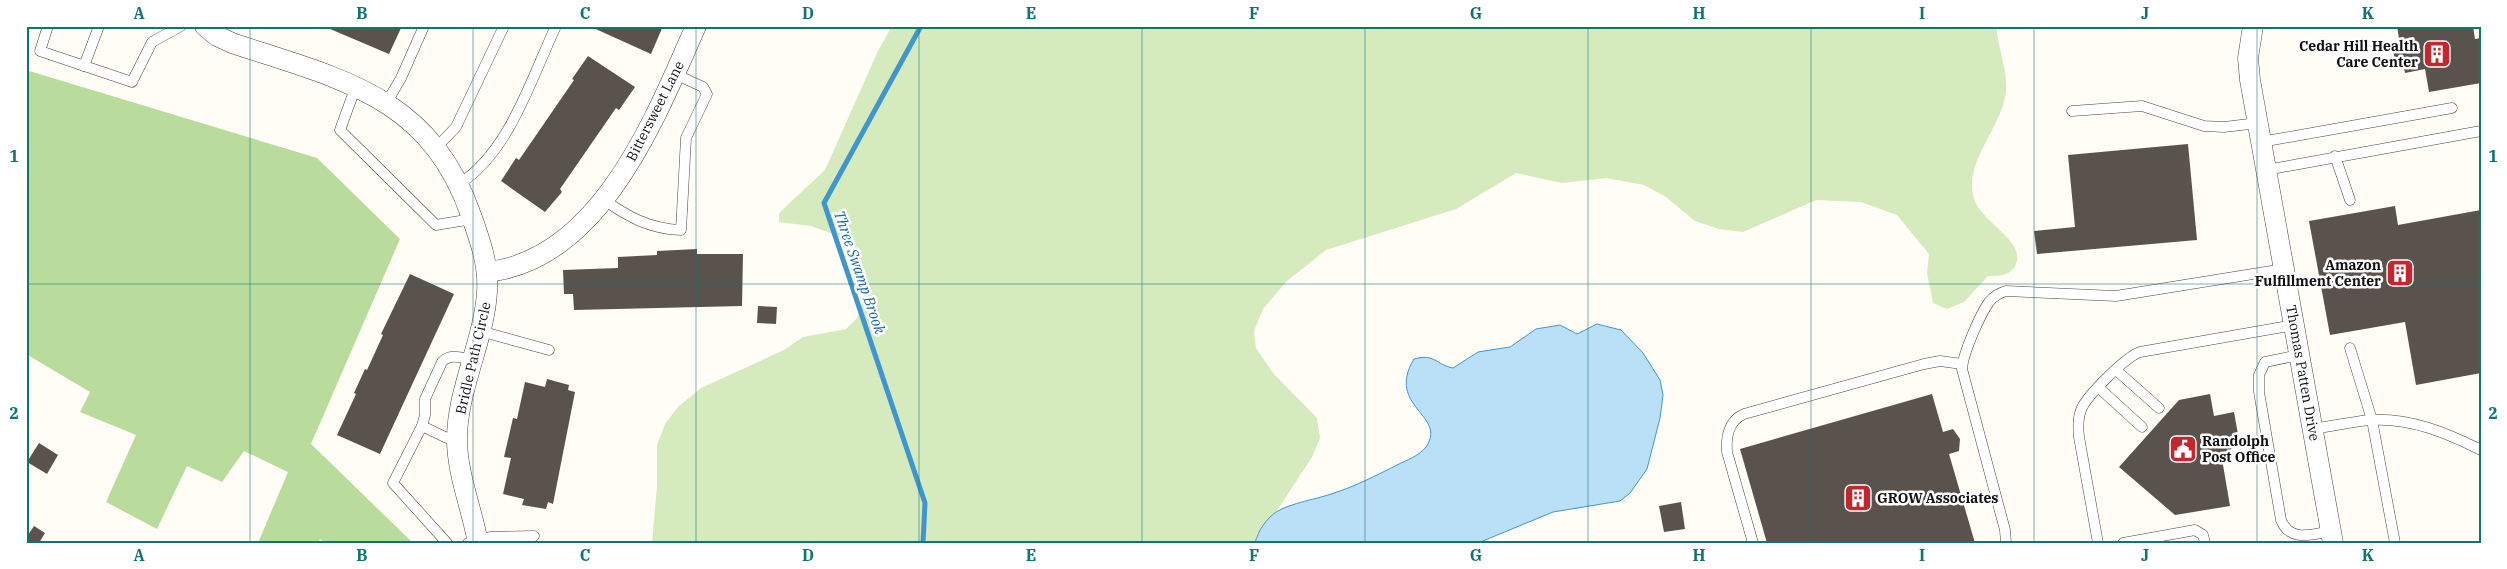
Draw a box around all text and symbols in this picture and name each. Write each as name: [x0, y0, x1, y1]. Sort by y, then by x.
text: A: [133, 3, 145, 23]
text: B: [356, 3, 368, 23]
text: C: [580, 3, 590, 23]
text: D: [802, 3, 814, 23]
text: E: [1026, 3, 1036, 23]
text: F: [1249, 3, 1259, 23]
text: G: [1470, 3, 1482, 23]
text: H: [1693, 3, 1706, 23]
text: I: [1919, 3, 1925, 23]
text: J: [2141, 3, 2149, 23]
text: K: [2362, 3, 2375, 23]
place label: Cedar Hill Health Care Center: [2299, 37, 2418, 71]
building icon: Cedar Hill Health Care Center: [2422, 39, 2452, 69]
street label: Bittersweet Lane: [622, 58, 688, 164]
text: 1: [9, 146, 19, 166]
text: 1: [2488, 146, 2498, 166]
water label: Three Swamp Brook: [830, 208, 890, 336]
place label: Amazon Fulfillment Center: [2255, 256, 2381, 290]
building icon: Amazon Fulfillment Center: [2385, 258, 2415, 288]
street label: Bridle Path Circle: [451, 300, 495, 416]
street label: Thomas Patten Drive: [2282, 304, 2324, 442]
text: 2: [9, 403, 19, 423]
text: 2: [2488, 403, 2498, 423]
place label: Randolph Post Office: [2202, 432, 2276, 466]
public building icon: Randolph Post Office: [2168, 434, 2198, 464]
building icon: GROW Associates: [1843, 483, 1873, 513]
place label: GROW Associates: [1877, 489, 1998, 507]
text: A: [133, 545, 145, 565]
text: B: [356, 545, 368, 565]
text: C: [580, 545, 590, 565]
text: D: [802, 545, 814, 565]
text: E: [1026, 545, 1036, 565]
text: F: [1249, 545, 1259, 565]
text: G: [1470, 545, 1482, 565]
text: H: [1693, 545, 1706, 565]
text: I: [1919, 545, 1925, 565]
text: J: [2141, 545, 2149, 565]
text: K: [2362, 545, 2375, 565]

